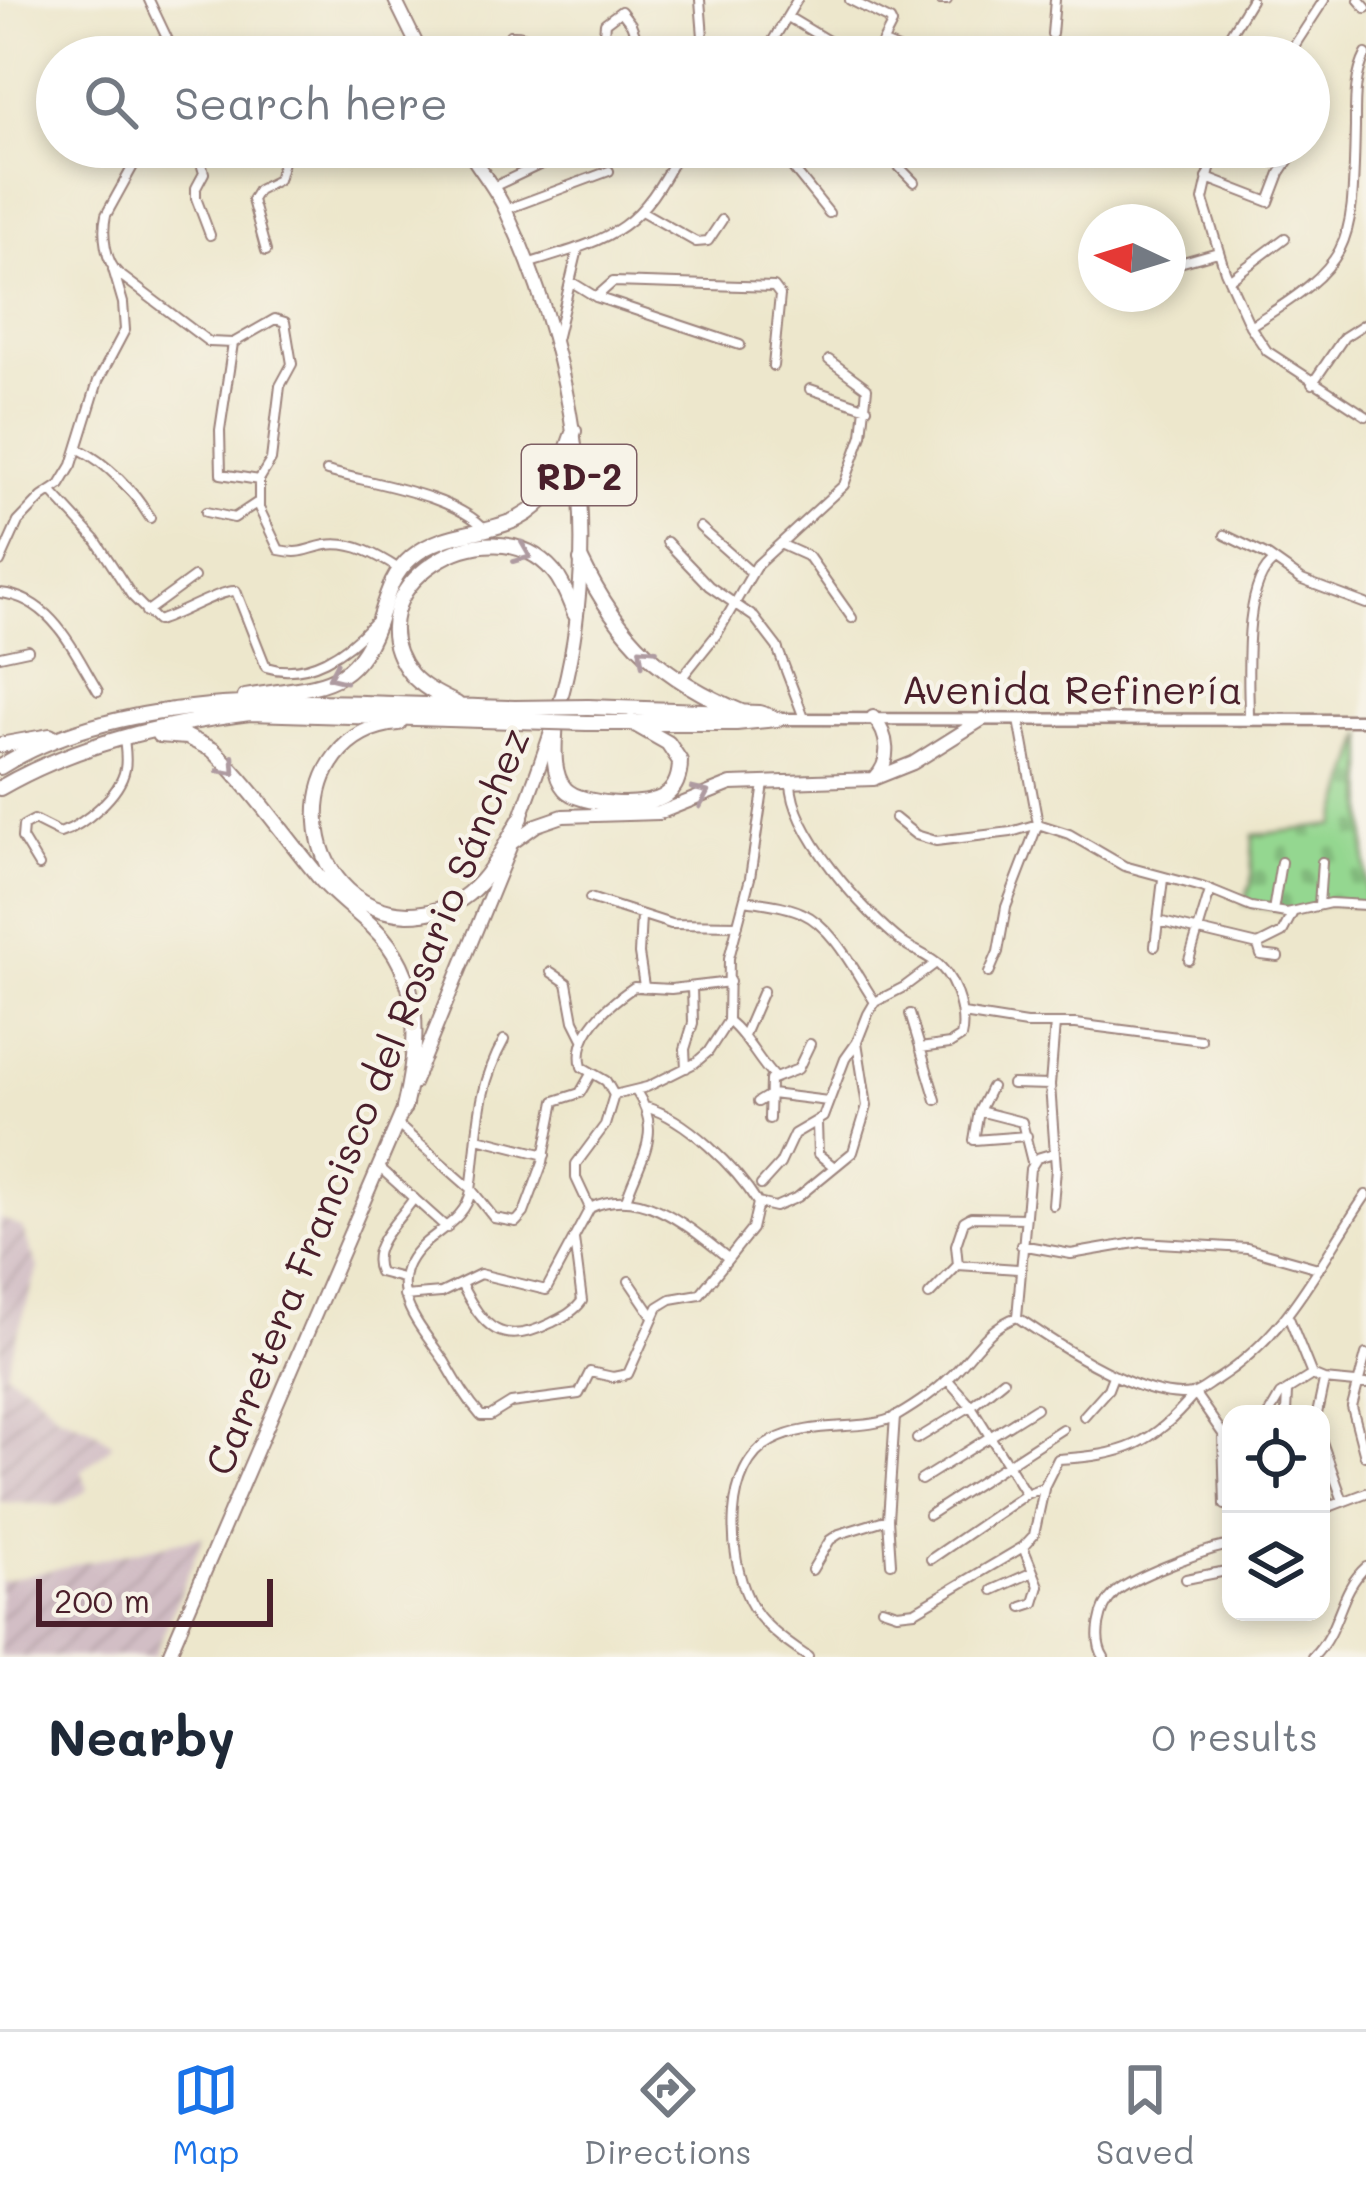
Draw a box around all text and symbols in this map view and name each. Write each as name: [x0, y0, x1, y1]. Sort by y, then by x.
search box: [36, 36, 1330, 168]
icon: search: [78, 69, 144, 135]
text: Search here: [174, 73, 448, 131]
north arrow: [1078, 204, 1186, 312]
road number: RD-2: [522, 445, 636, 505]
one-way arrow: [511, 539, 532, 563]
one-way arrow: [637, 646, 659, 668]
one-way arrow: [326, 661, 348, 685]
street label: Avenida Refinería: [901, 663, 1243, 714]
street label: Carretera Francisco del Rosario Sánchez: [192, 720, 540, 1482]
one-way arrow: [215, 755, 236, 776]
one-way arrow: [689, 785, 710, 809]
map controls: [1222, 1405, 1330, 1621]
button: locate: [1222, 1405, 1330, 1513]
button: layers: [1222, 1513, 1330, 1621]
scale bar: [36, 1573, 273, 1626]
text: 200 m: [54, 1578, 150, 1621]
text: Nearby: [48, 1702, 235, 1769]
text: 0 results: [1152, 1710, 1318, 1761]
tab: Map: [172, 2057, 239, 2172]
tab: Directions: [584, 2057, 751, 2172]
tab: Saved: [1096, 2057, 1194, 2172]

